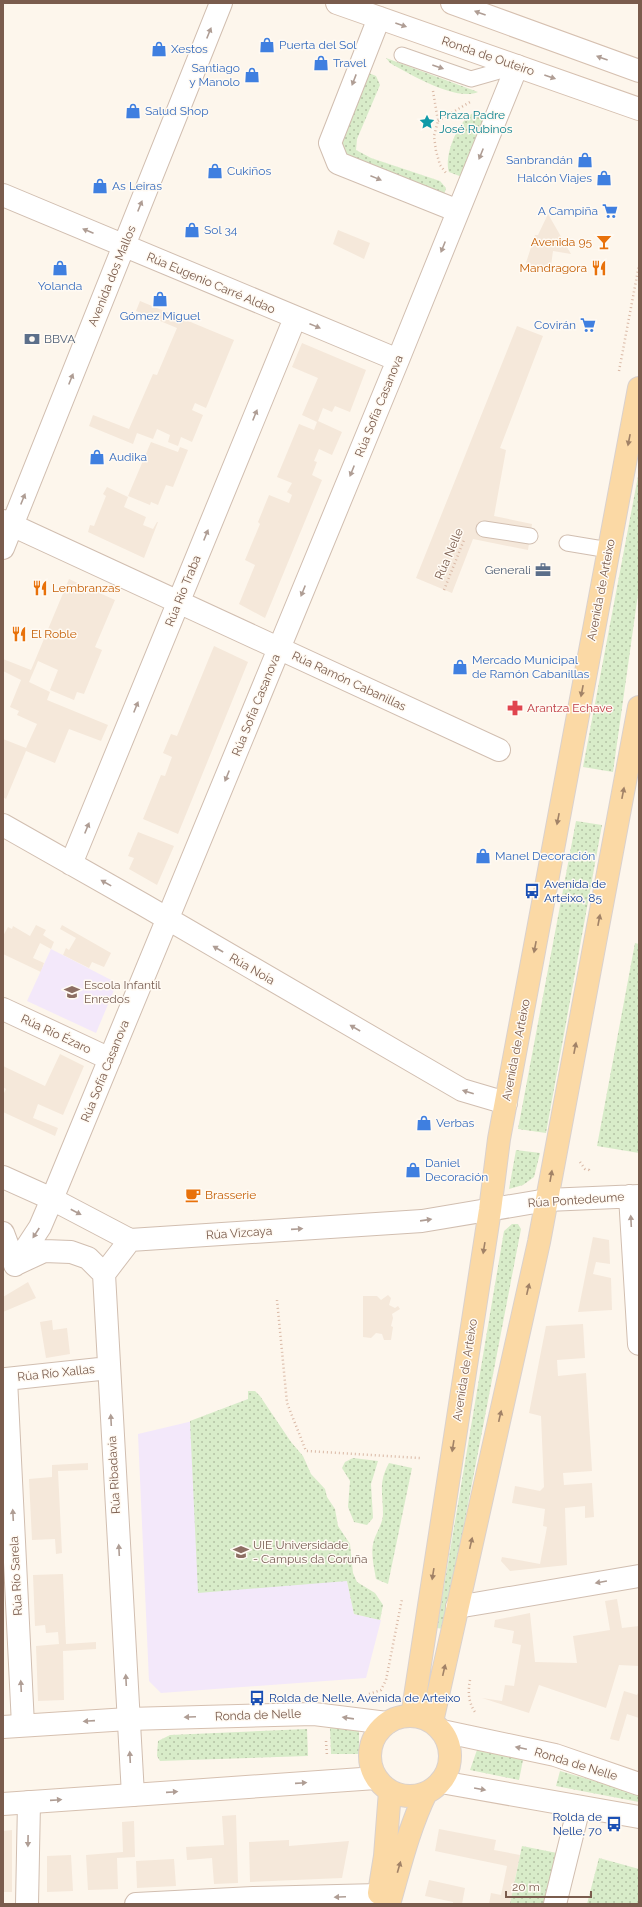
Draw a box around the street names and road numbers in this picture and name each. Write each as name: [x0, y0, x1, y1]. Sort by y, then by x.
street label: Ronda de Outeiro: [440, 34, 536, 78]
street label: Avenida dos Mallos: [85, 223, 139, 328]
street label: Rúa Eugenio Carré Aldao: [145, 250, 277, 316]
street label: Rúa Sofía Casanova: [352, 353, 406, 459]
street label: Rúa Nelle: [432, 526, 466, 582]
street label: Avenida de Arteixo: [584, 538, 618, 642]
street label: Rúa Río Traba: [162, 553, 204, 629]
street label: Rúa Ramón Cabanillas: [290, 648, 408, 714]
street label: Rúa Sofía Casanova: [229, 652, 283, 758]
street label: Rúa Noia: [227, 950, 277, 988]
street label: Avenida de Arteixo: [499, 998, 533, 1102]
street label: Rúa Río Ézaro: [19, 1012, 93, 1056]
street label: Rúa Sofía Casanova: [78, 1018, 132, 1124]
street label: Rúa Pontedeume: [527, 1190, 625, 1210]
street label: Rúa Vizcaya: [205, 1224, 273, 1242]
street label: Avenida de Arteixo: [450, 1318, 480, 1422]
street label: Rúa Río Xallas: [17, 1362, 96, 1384]
street label: Rúa Ribadavia: [105, 1436, 123, 1514]
street label: Rúa Río Sarela: [7, 1536, 25, 1616]
street label: Ronda de Nelle: [215, 1707, 301, 1723]
street label: Ronda de Nelle: [533, 1745, 619, 1783]

